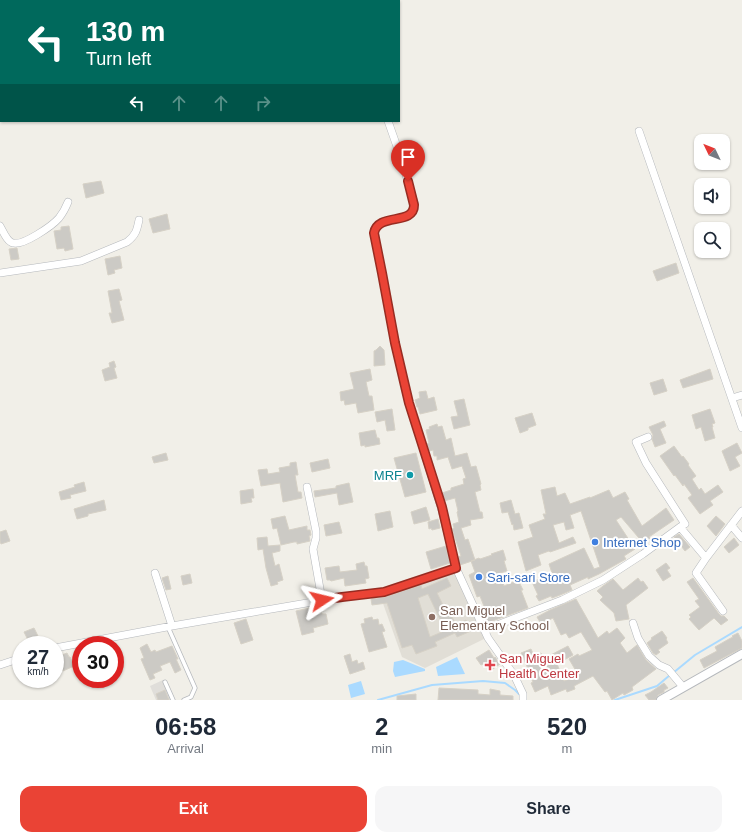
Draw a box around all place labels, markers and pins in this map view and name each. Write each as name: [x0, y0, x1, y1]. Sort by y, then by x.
pin: [391, 140, 425, 181]
place label: MRF: [374, 468, 402, 483]
marker: MRF: [405, 470, 415, 480]
place label: Internet Shop: [603, 535, 681, 550]
marker: Internet Shop: [590, 537, 600, 547]
place label: Sari-sari Store: [487, 570, 570, 585]
marker: Sari-sari Store: [474, 572, 484, 582]
place label: San Miguel Elementary School: [440, 603, 549, 633]
marker: San Miguel Elementary School: [427, 612, 437, 622]
place label: San Miguel Health Center: [499, 651, 580, 681]
marker: San Miguel Health Center: [484, 659, 496, 671]

